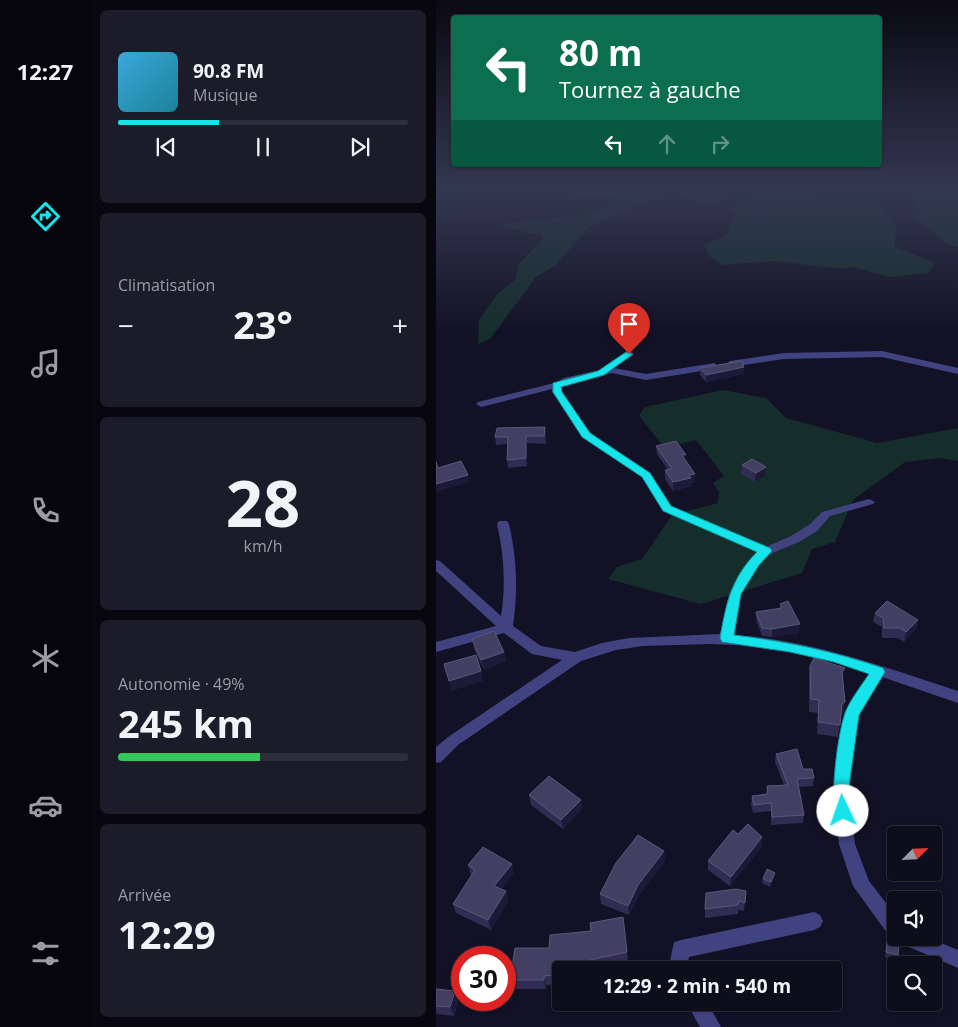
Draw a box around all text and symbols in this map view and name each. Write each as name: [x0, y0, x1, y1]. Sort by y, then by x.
text: 80 m: [559, 29, 642, 76]
icon: left: [476, 35, 541, 100]
text: 12:27: [17, 56, 73, 86]
text: 90.8 FM: [193, 58, 264, 84]
text: Tournez à gauche: [559, 74, 741, 104]
text: Musique: [193, 84, 257, 106]
icon: left: [600, 130, 628, 158]
icon: ahead: [653, 130, 681, 158]
icon: right: [706, 130, 734, 158]
icon: previous: [152, 133, 180, 161]
icon: pause: [249, 133, 277, 161]
icon: next: [346, 133, 374, 161]
icon: directions: [28, 199, 63, 234]
text: Climatisation: [118, 274, 215, 296]
text: 23°: [233, 298, 293, 350]
pin: [608, 303, 650, 354]
text: −: [118, 306, 134, 344]
text: +: [392, 306, 408, 344]
icon: arrive: [615, 310, 643, 338]
icon: music: [28, 346, 63, 381]
text: 28: [226, 458, 300, 546]
icon: phone: [28, 493, 63, 528]
text: km/h: [244, 535, 282, 557]
icon: climate: [28, 641, 63, 676]
text: Autonomie · 49%: [118, 673, 245, 695]
text: 245 km: [118, 697, 254, 749]
position arrow: [816, 784, 868, 836]
icon: car: [28, 788, 63, 823]
north arrow: [887, 826, 942, 881]
map controls: [887, 826, 942, 1011]
text: Arrivée: [118, 884, 171, 906]
button: sound: [887, 891, 942, 946]
text: 12:29: [118, 908, 216, 960]
icon: filters: [28, 936, 63, 971]
speed limit sign: 30: [451, 946, 516, 1011]
button: search: [887, 956, 942, 1011]
text: 12:29 · 2 min · 540 m: [603, 973, 791, 999]

